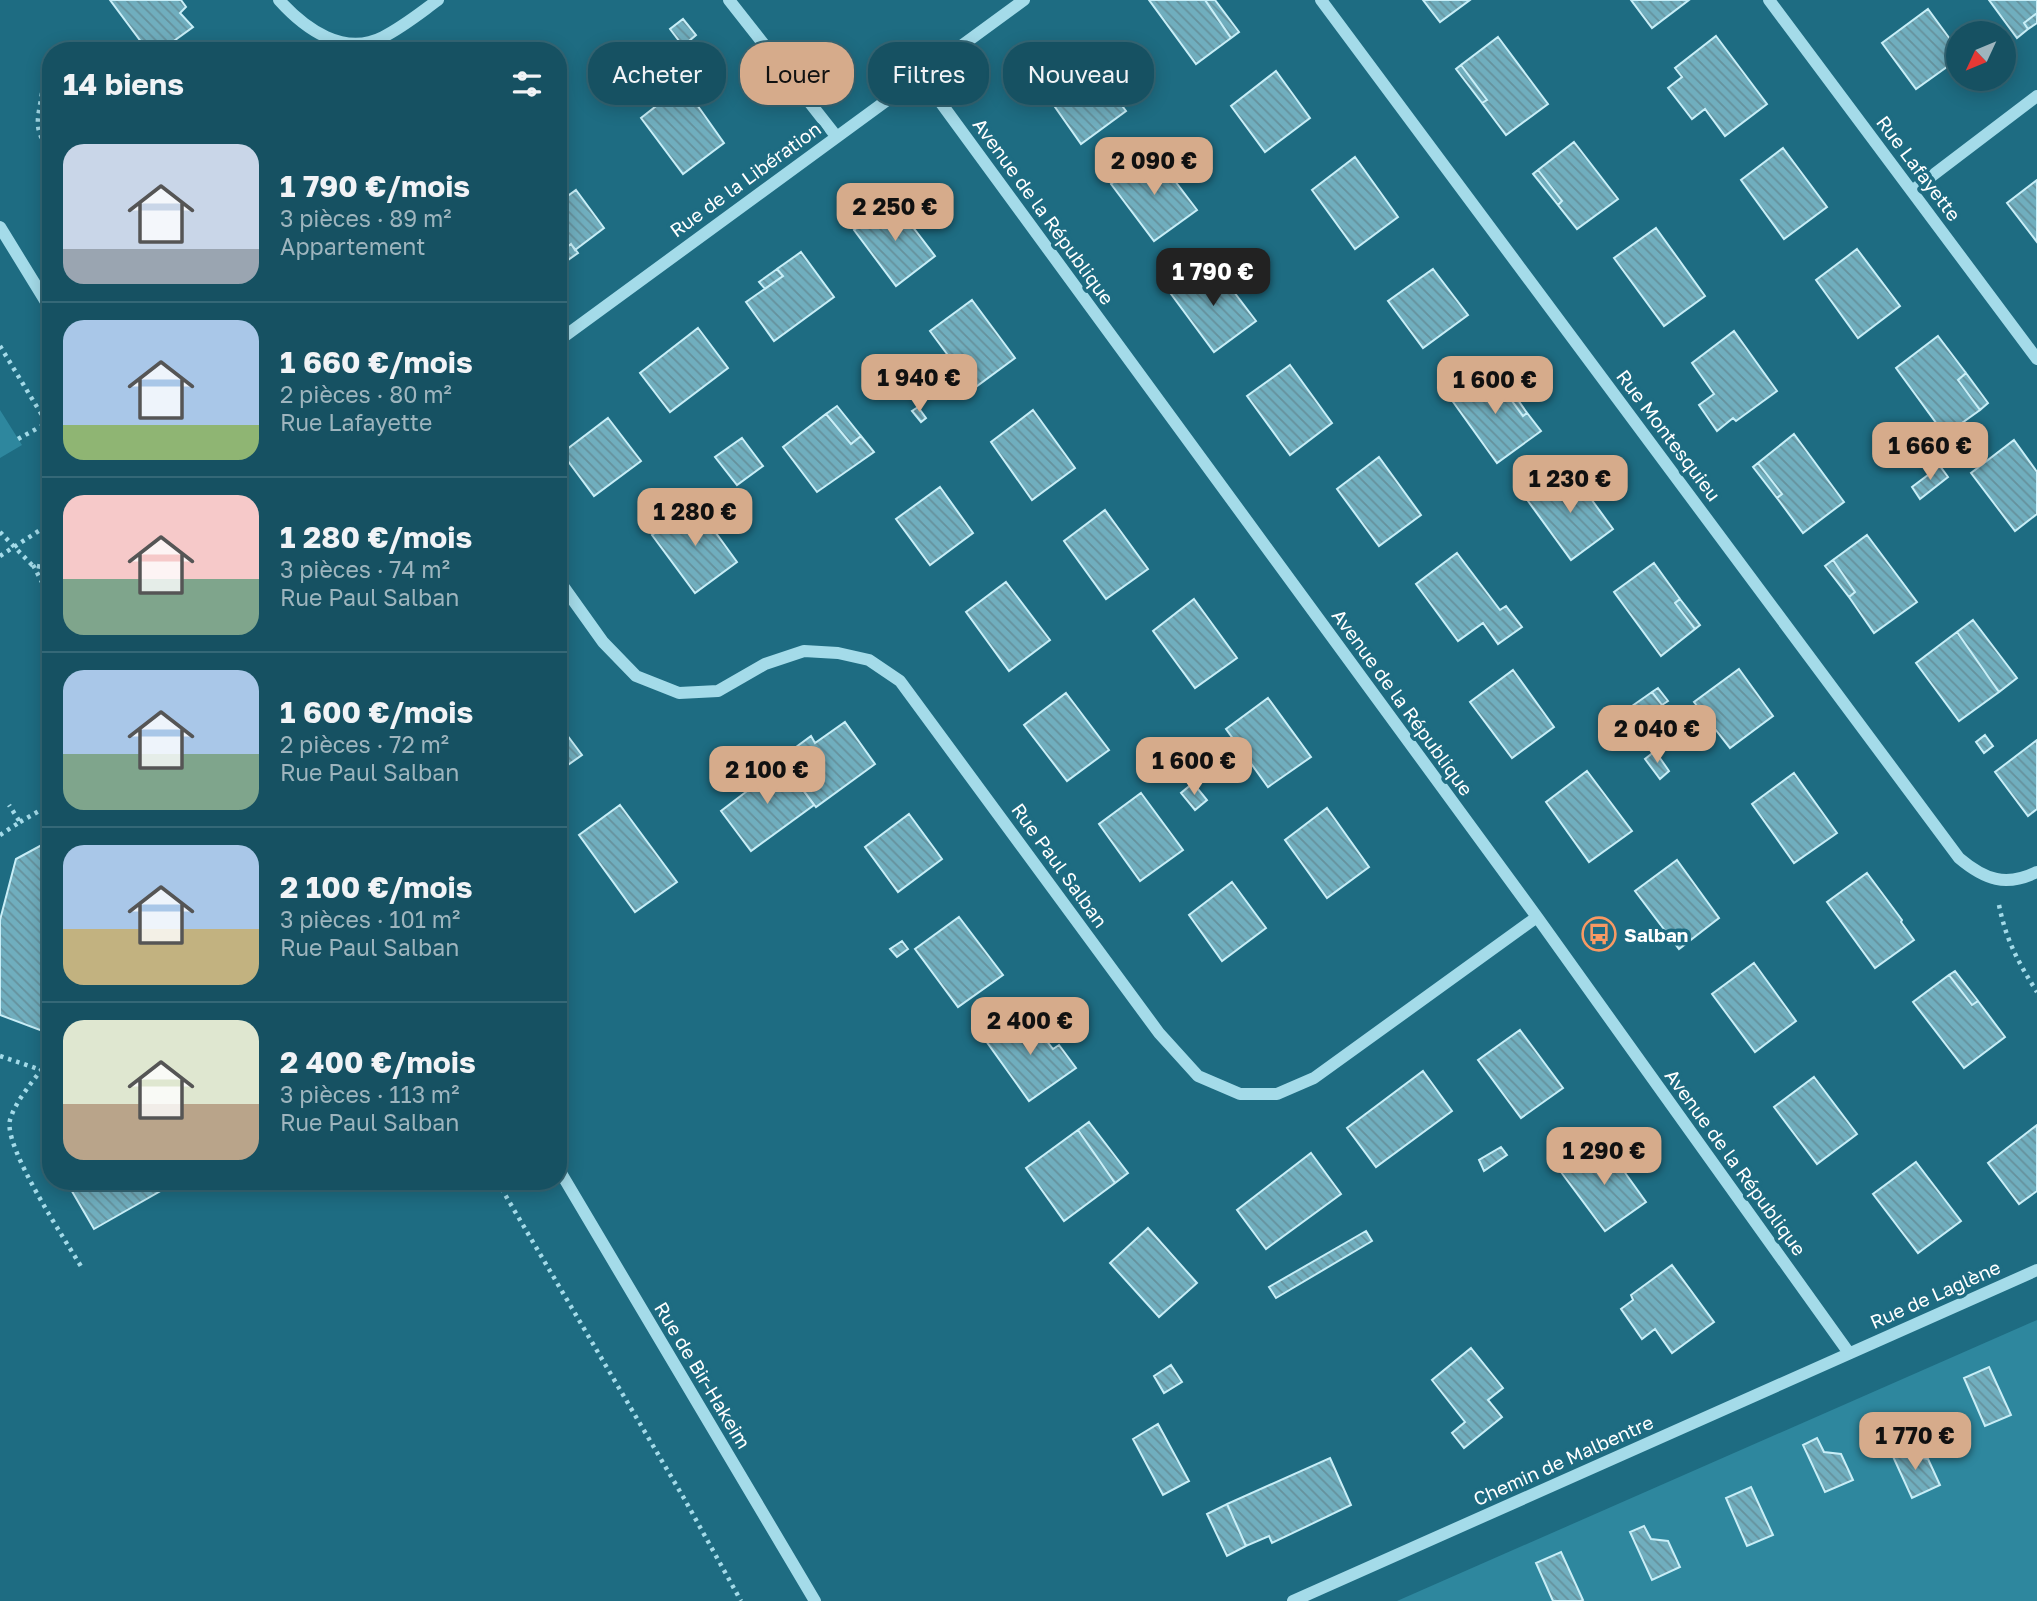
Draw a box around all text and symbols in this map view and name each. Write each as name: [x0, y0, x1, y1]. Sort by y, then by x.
north arrow: [1946, 21, 2016, 91]
map controls: [1946, 21, 2016, 91]
chip: Acheter: [588, 42, 726, 105]
chip: Louer: [740, 42, 854, 105]
chip: Filtres: [868, 42, 989, 105]
chip: Nouveau: [1003, 42, 1154, 105]
icon: filters: [508, 65, 546, 103]
text: 14 biens: [63, 66, 184, 102]
street label: Rue Lafayette: [1872, 111, 1966, 225]
street label: Avenue de la République: [969, 113, 1119, 309]
street label: Rue de la Libération: [665, 117, 825, 241]
pin: 2 090 €: [1089, 138, 1219, 197]
text: 2 090 €: [1111, 146, 1197, 174]
text: 1 790 €/mois: [280, 168, 470, 204]
icon: home: [119, 172, 203, 256]
pin: 2 250 €: [830, 184, 960, 243]
text: 2 250 €: [853, 192, 937, 220]
text: 3 pièces · 89 m²: [280, 204, 452, 232]
text: Appartement: [280, 232, 425, 260]
pin: 1 790 €: [1148, 248, 1278, 308]
text: 1 790 €: [1172, 257, 1254, 285]
text: 1 660 €/mois: [280, 344, 473, 380]
icon: home: [119, 348, 203, 432]
pin: 1 940 €: [854, 354, 984, 414]
pin: 1 600 €: [1430, 356, 1560, 416]
text: 1 940 €: [877, 363, 961, 391]
text: 1 600 €: [1453, 365, 1537, 393]
street label: Rue Montesquieu: [1612, 365, 1726, 505]
text: 2 pièces · 80 m²: [280, 380, 452, 408]
text: Rue Lafayette: [280, 408, 432, 436]
pin: 1 660 €: [1865, 422, 1995, 482]
text: 1 660 €: [1888, 431, 1972, 459]
pin: 1 230 €: [1505, 456, 1635, 515]
text: 1 230 €: [1529, 464, 1611, 492]
pin: 1 280 €: [630, 489, 760, 548]
text: 1 280 €: [653, 497, 737, 525]
text: 1 280 €/mois: [280, 519, 472, 555]
icon: home: [119, 523, 203, 607]
text: 3 pièces · 74 m²: [280, 555, 450, 583]
text: Rue Paul Salban: [280, 583, 459, 611]
street label: Avenue de la République: [1328, 604, 1478, 800]
text: 1 600 €/mois: [280, 694, 473, 730]
icon: home: [119, 698, 203, 782]
pin: 2 040 €: [1592, 706, 1722, 765]
text: 2 040 €: [1614, 714, 1700, 742]
text: 2 pièces · 72 m²: [280, 730, 449, 758]
pin: 1 600 €: [1129, 738, 1259, 797]
pin: 2 100 €: [702, 746, 832, 806]
text: 1 600 €: [1152, 746, 1236, 774]
text: 2 100 €: [725, 755, 809, 783]
text: Rue Paul Salban: [280, 758, 459, 786]
street label: Rue Paul Salban: [1007, 798, 1113, 932]
text: 2 100 €/mois: [280, 869, 473, 905]
icon: home: [119, 873, 203, 957]
text: 3 pièces · 101 m²: [280, 905, 460, 933]
bus stop icon: Salban: [1580, 915, 1618, 953]
place label: Salban: [1624, 923, 1688, 946]
text: Rue Paul Salban: [280, 933, 459, 961]
pin: 2 400 €: [965, 998, 1095, 1057]
text: 2 400 €: [987, 1006, 1073, 1034]
text: 2 400 €/mois: [280, 1044, 476, 1080]
icon: home: [119, 1048, 203, 1132]
street label: Avenue de la République: [1661, 1064, 1811, 1260]
text: 3 pièces · 113 m²: [280, 1080, 459, 1108]
text: Rue Paul Salban: [280, 1108, 459, 1136]
pin: 1 290 €: [1539, 1128, 1669, 1187]
text: 1 290 €: [1562, 1136, 1646, 1164]
street label: Rue de Laglène: [1866, 1255, 2004, 1333]
street label: Rue de Bir-Hakeim: [650, 1297, 756, 1453]
street label: Chemin de Malbentre: [1469, 1410, 1657, 1510]
pin: 1 770 €: [1850, 1412, 1980, 1472]
text: 1 770 €: [1875, 1421, 1955, 1449]

